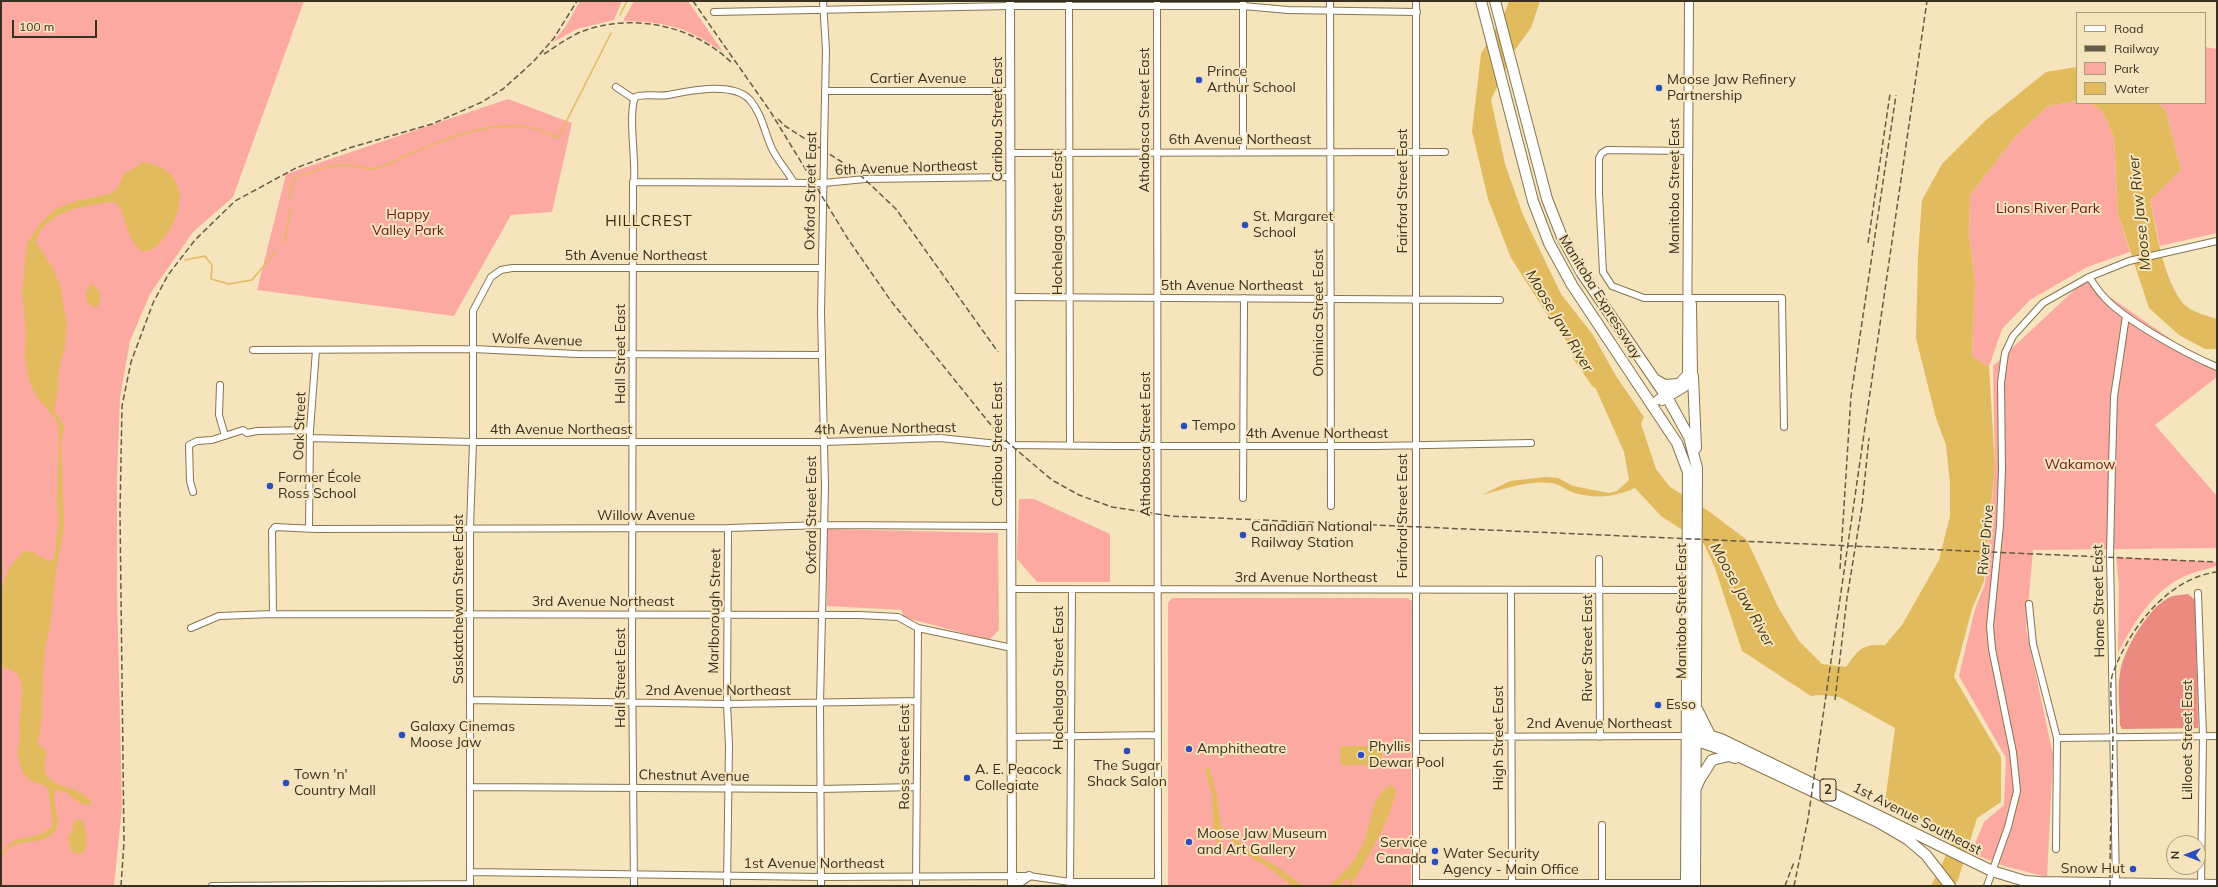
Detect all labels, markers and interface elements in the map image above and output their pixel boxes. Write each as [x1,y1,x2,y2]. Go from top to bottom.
scale bar [14,12,99,38]
legend [2076,12,2206,104]
text: 100 m [19,19,54,34]
text: Road [2114,21,2143,36]
text: Railway [2114,41,2159,56]
street label: Athabasca Street East [1137,48,1153,192]
street label: Caribou Street East [990,57,1006,181]
text: Park [2114,61,2139,76]
place label: Prince Arthur School [1207,64,1296,96]
street label: Cartier Avenue [870,71,966,87]
place label: Moose Jaw Refinery Partnership [1667,72,1796,104]
marker: Prince Arthur School [1194,75,1204,85]
text: Water [2114,81,2149,96]
marker: Moose Jaw Refinery Partnership [1654,83,1664,93]
street label: Manitoba Street East [1667,118,1683,254]
street label: Fairford Street East [1395,128,1411,254]
street label: Oxford Street East [802,132,820,250]
street label: 6th Avenue Northeast [1169,132,1311,148]
street label: Hochelaga Street East [1050,151,1066,295]
water label: Moose Jaw River [2125,155,2155,271]
street label: 6th Avenue Northeast [835,157,977,179]
park label: Lions River Park [1996,201,2100,217]
park label: Happy Valley Park [372,207,444,240]
place label: St. Margaret School [1253,209,1333,242]
district label: HILLCREST [605,212,693,230]
marker: St. Margaret School [1240,220,1250,230]
street label: Manitoba Expressway [1555,232,1645,362]
street label: 5th Avenue Northeast [565,248,707,264]
street label: Ominica Street East [1311,249,1327,377]
water label: Moose Jaw River [1521,267,1597,375]
street label: 5th Avenue Northeast [1161,278,1303,294]
street label: Hall Street East [613,304,629,404]
street label: Wolfe Avenue [491,330,583,350]
street label: Athabasca Street East [1138,372,1154,516]
street label: Caribou Street East [990,382,1006,506]
street label: Oak Street [290,391,310,461]
place label: Tempo [1192,418,1236,434]
street label: 4th Avenue Northeast [814,419,956,439]
marker: Tempo [1179,421,1189,431]
street label: 4th Avenue Northeast [490,422,632,438]
street label: 4th Avenue Northeast [1246,426,1388,442]
street label: Fairford Street East [1395,453,1411,579]
street label: Oxford Street East [804,456,820,574]
park label: Wakamow [2044,457,2116,473]
place label: Former École Ross School [278,470,361,502]
marker: Former École Ross School [265,481,275,491]
street label: River Drive [1975,504,1997,576]
street label: Willow Avenue [597,508,695,524]
street label: Saskatchewan Street East [451,514,467,684]
place label: Canadian National Railway Station [1251,519,1372,552]
marker: Canadian National Railway Station [1238,530,1248,540]
water label: Moose Jaw River [1706,540,1778,650]
street label: Manitoba Street East [1674,543,1690,679]
street label: Home Street East [2090,544,2108,658]
street label: Marlborough Street [706,548,724,674]
street label: 3rd Avenue Northeast [1235,570,1377,586]
street label: 3rd Avenue Northeast [532,594,674,610]
street label: River Street East [1580,594,1596,702]
street label: Hochelaga Street East [1051,606,1067,750]
street label: Hall Street East [613,628,629,728]
street label: Lillooet Street East [2180,680,2196,800]
street label: 2nd Avenue Northeast [645,683,791,699]
street label: High Street East [1491,685,1507,791]
place label: Esso [1666,697,1696,713]
marker: Esso [1653,700,1663,710]
street label: Ross Street East [897,704,913,810]
street label: 2nd Avenue Northeast [1526,716,1672,732]
place label: Galaxy Cinemas Moose Jaw [410,719,515,752]
marker: Galaxy Cinemas Moose Jaw [397,730,407,740]
place label: Phyllis Dewar Pool [1369,739,1444,772]
place label: Amphitheatre [1197,741,1286,757]
marker: Amphitheatre [1184,744,1194,754]
marker: The Sugar Shack Salon [1122,746,1132,756]
marker: Phyllis Dewar Pool [1356,750,1366,760]
place label: The Sugar Shack Salon [1087,758,1167,790]
place label: A. E. Peacock Collegiate [975,762,1061,794]
place label: Town 'n' Country Mall [294,767,376,800]
street label: Chestnut Avenue [638,767,750,785]
marker: A. E. Peacock Collegiate [962,773,972,783]
marker: Town 'n' Country Mall [281,778,291,788]
road number: 2 [1820,779,1836,801]
street label: 1st Avenue Southeast [1850,779,1984,859]
place label: Moose Jaw Museum and Art Gallery [1197,826,1327,858]
place label: Service Canada [1376,835,1427,868]
north arrow [2166,835,2206,875]
marker: Moose Jaw Museum and Art Gallery [1184,837,1194,847]
marker: Service Canada [1430,846,1440,856]
place label: Water Security Agency - Main Office [1443,846,1579,878]
text: N [2168,851,2182,859]
street label: 1st Avenue Northeast [743,856,885,872]
marker: Water Security Agency - Main Office [1430,857,1440,867]
place label: Snow Hut [2061,861,2125,877]
marker: Snow Hut [2128,864,2138,874]

